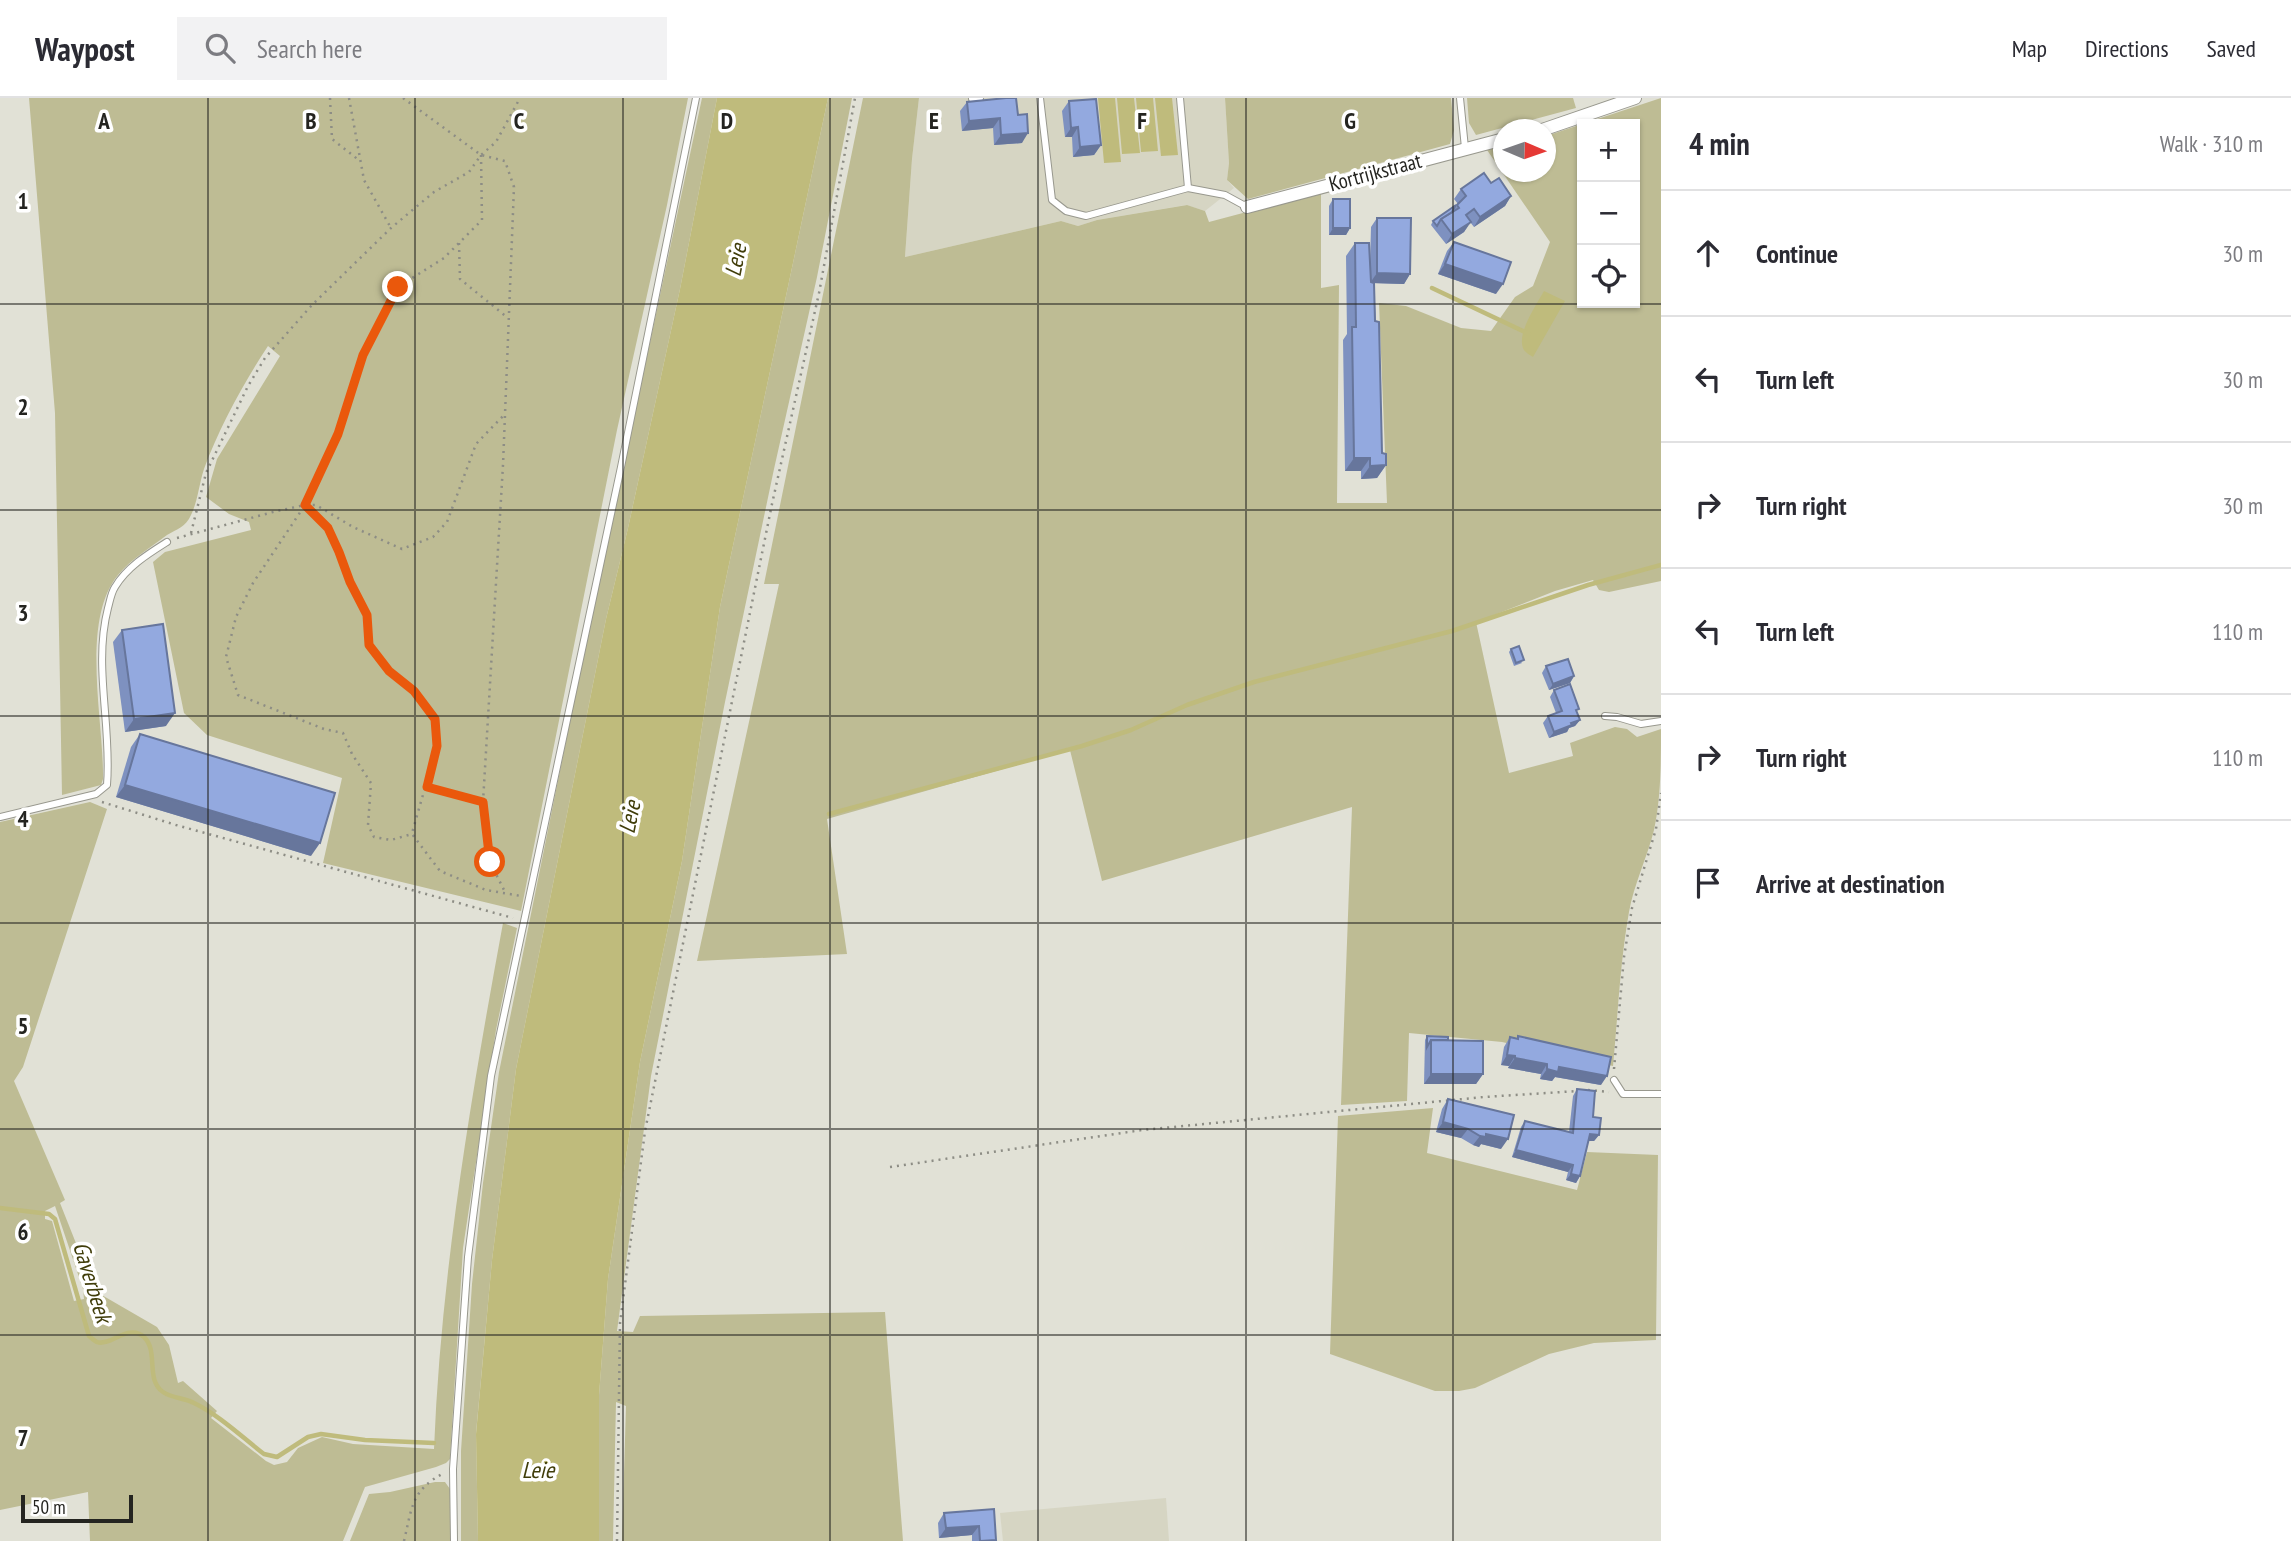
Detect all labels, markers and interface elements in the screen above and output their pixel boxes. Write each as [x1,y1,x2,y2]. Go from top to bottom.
search box [177,17,667,80]
text: Waypost [35,27,135,70]
icon: search [201,29,239,67]
text: Search here [257,32,362,65]
text: Map [2012,33,2047,64]
text: Directions [2085,33,2169,64]
text: Saved [2207,33,2256,64]
text: A [97,106,110,135]
text: B [305,106,317,135]
text: C [514,106,525,135]
text: D [721,106,733,135]
text: E [929,106,939,135]
text: F [1137,106,1147,135]
text: G [1344,106,1356,135]
north arrow [1493,119,1556,182]
map controls [1577,119,1640,308]
button: + [1577,119,1640,182]
text: 4 min [1689,124,1750,163]
text: Walk · 310 m [2160,129,2263,158]
street label: Kortrijkstraat [1326,147,1424,197]
button: − [1577,182,1640,245]
text: 1 [18,186,29,215]
icon: ahead [1689,234,1727,272]
text: Continue [1756,237,1838,270]
text: 30 m [2222,239,2263,268]
water label: Leie [718,240,753,279]
button: locate [1577,245,1640,308]
route end [382,271,413,302]
icon: left [1689,360,1727,398]
text: Turn left [1756,363,1834,396]
text: 30 m [2222,365,2263,394]
text: 2 [18,392,29,421]
icon: right [1689,486,1727,524]
text: Turn right [1756,489,1847,522]
text: 30 m [2222,491,2263,520]
text: 3 [18,598,29,627]
icon: left [1689,612,1727,650]
text: Turn left [1756,615,1834,648]
text: 110 m [2212,617,2263,646]
icon: right [1689,738,1727,776]
text: Turn right [1756,741,1847,774]
text: 110 m [2212,743,2263,772]
water label: Leie [612,797,647,836]
text: 4 [18,804,29,833]
route start [474,846,505,877]
icon: arrive [1689,864,1727,902]
text: Arrive at destination [1756,867,1945,900]
text: 5 [18,1011,29,1040]
text: 6 [18,1217,29,1246]
water label: Gaverbeek [67,1238,120,1329]
text: 7 [18,1423,29,1452]
water label: Leie [522,1455,556,1484]
scale bar [21,1492,133,1524]
text: 50 m [32,1495,66,1519]

